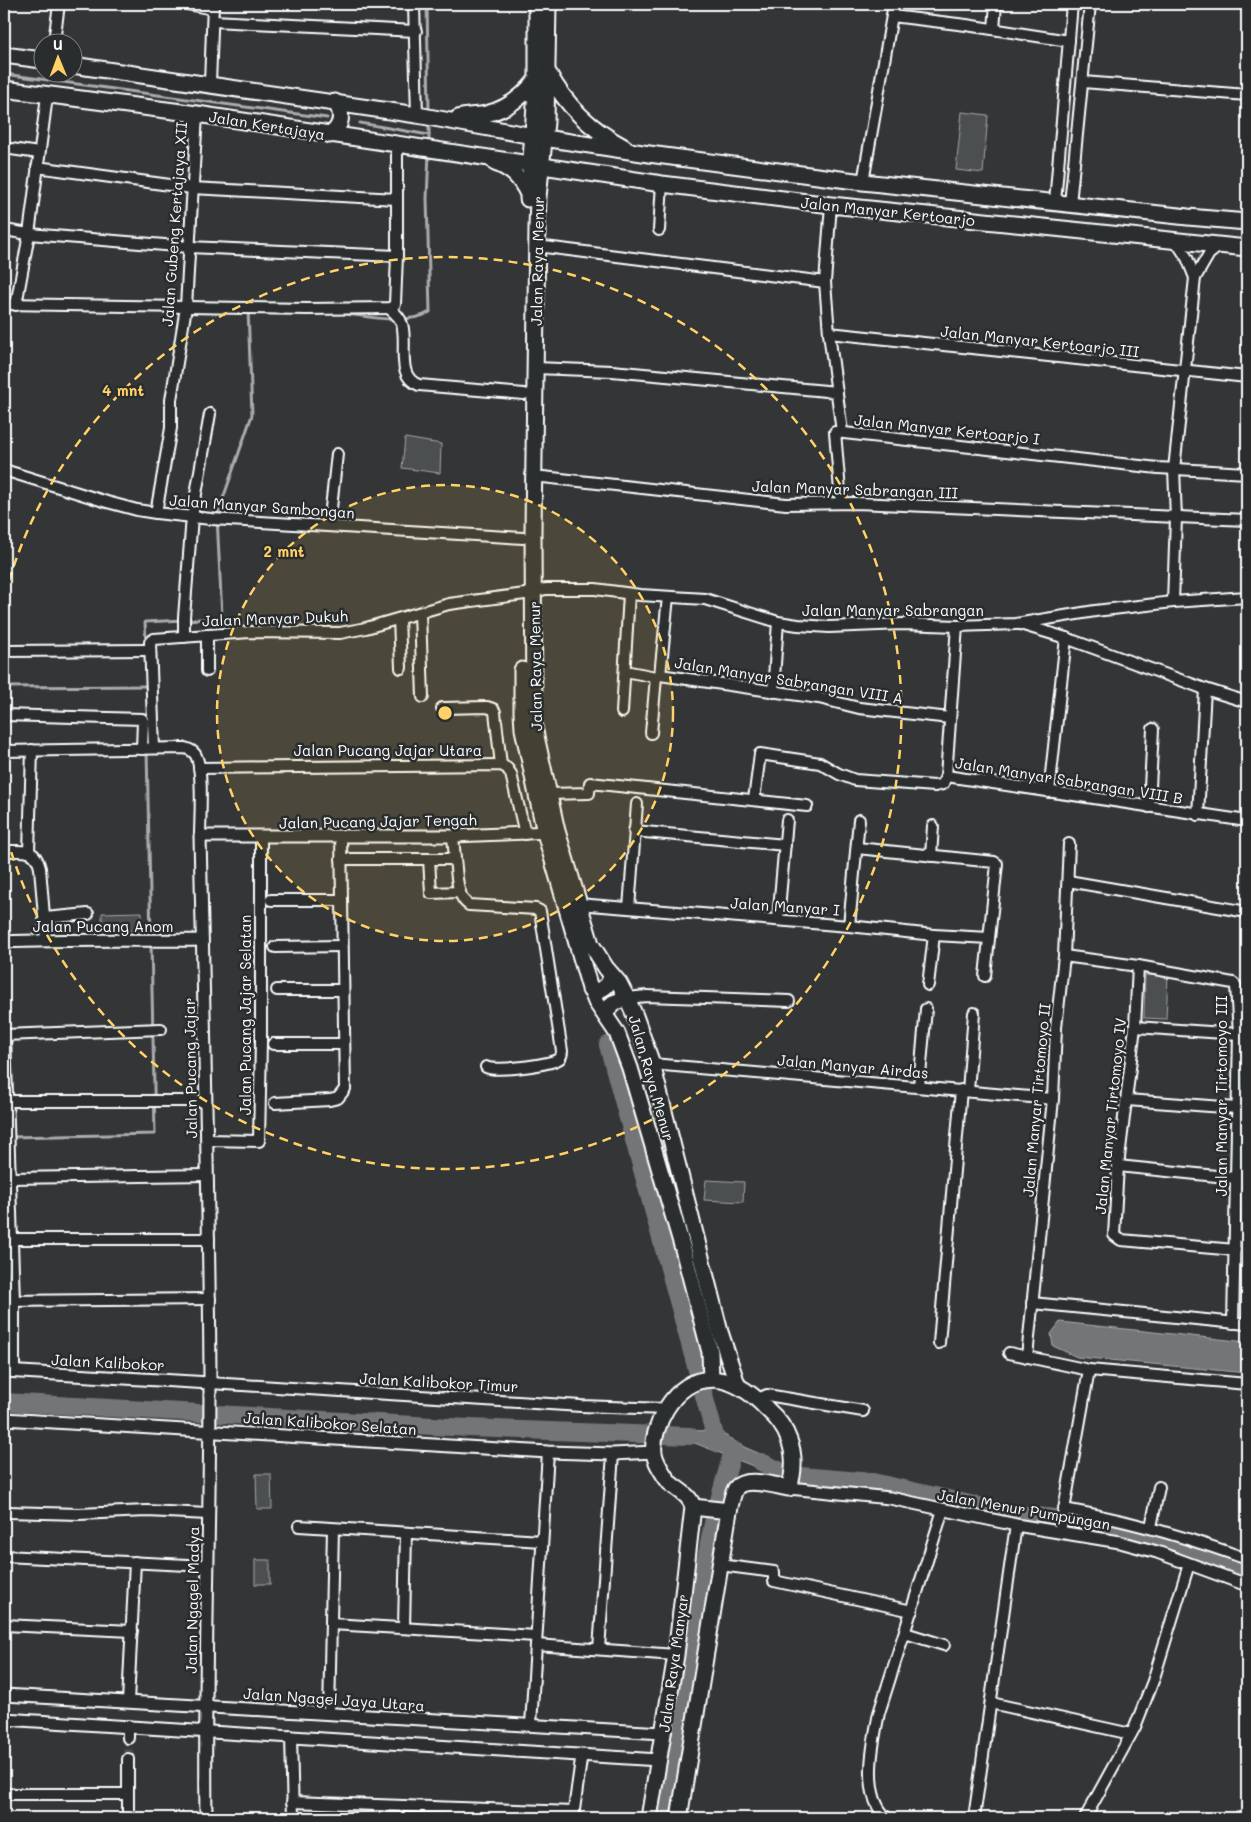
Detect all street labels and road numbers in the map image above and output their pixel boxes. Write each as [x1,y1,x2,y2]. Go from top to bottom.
street label: Jalan Kertajaya [208,106,326,144]
street label: Jalan Gubeng Kertajaya XII [157,121,191,327]
street label: Jalan Manyar Kertoarjo [800,192,976,230]
street label: Jalan Raya Menur [526,196,548,326]
street label: Jalan Manyar Kertoarjo III [940,321,1141,361]
street label: Jalan Manyar Kertoarjo I [853,409,1041,449]
street label: Jalan Manyar Sabrangan III [752,475,959,503]
street label: Jalan Manyar Sambongan [169,490,355,522]
street label: Jalan Manyar Sabrangan [802,600,984,620]
street label: Jalan Raya Menur [524,601,546,731]
street label: Jalan Manyar Dukuh [202,605,348,631]
street label: Jalan Manyar Sabrangan VIII A [673,652,905,708]
street label: Jalan Pucang Jajar Utara [294,740,482,760]
street label: Jalan Manyar Sabrangan VIII B [954,752,1184,808]
street label: Jalan Pucang Jajar Tengah [279,809,477,833]
street label: Jalan Manyar I [730,892,841,920]
street label: Jalan Pucang Jajar Selatan [235,915,255,1115]
street label: Jalan Pucang Anom [33,916,173,936]
street label: Jalan Manyar Tirtomoyo III [1211,995,1231,1196]
street label: Jalan Pucang Jajar [179,998,201,1138]
street label: Jalan Manyar Tirtomoyo II [1018,1002,1054,1198]
street label: Jalan Raya Menur [624,1013,680,1143]
street label: Jalan Manyar Tirtomoyo IV [1090,1017,1130,1215]
street label: Jalan Manyar Airdas [777,1049,929,1083]
street label: Jalan Kalibokor [51,1349,165,1375]
street label: Jalan Kalibokor Timur [359,1368,519,1396]
street label: Jalan Kalibokor Selatan [243,1407,417,1439]
street label: Jalan Menur Pumpungan [936,1484,1112,1534]
street label: Jalan Ngagel Madya [181,1526,203,1674]
street label: Jalan Raya Manyar [653,1593,693,1733]
street label: Jalan Ngagel Jaya Utara [243,1683,425,1715]

